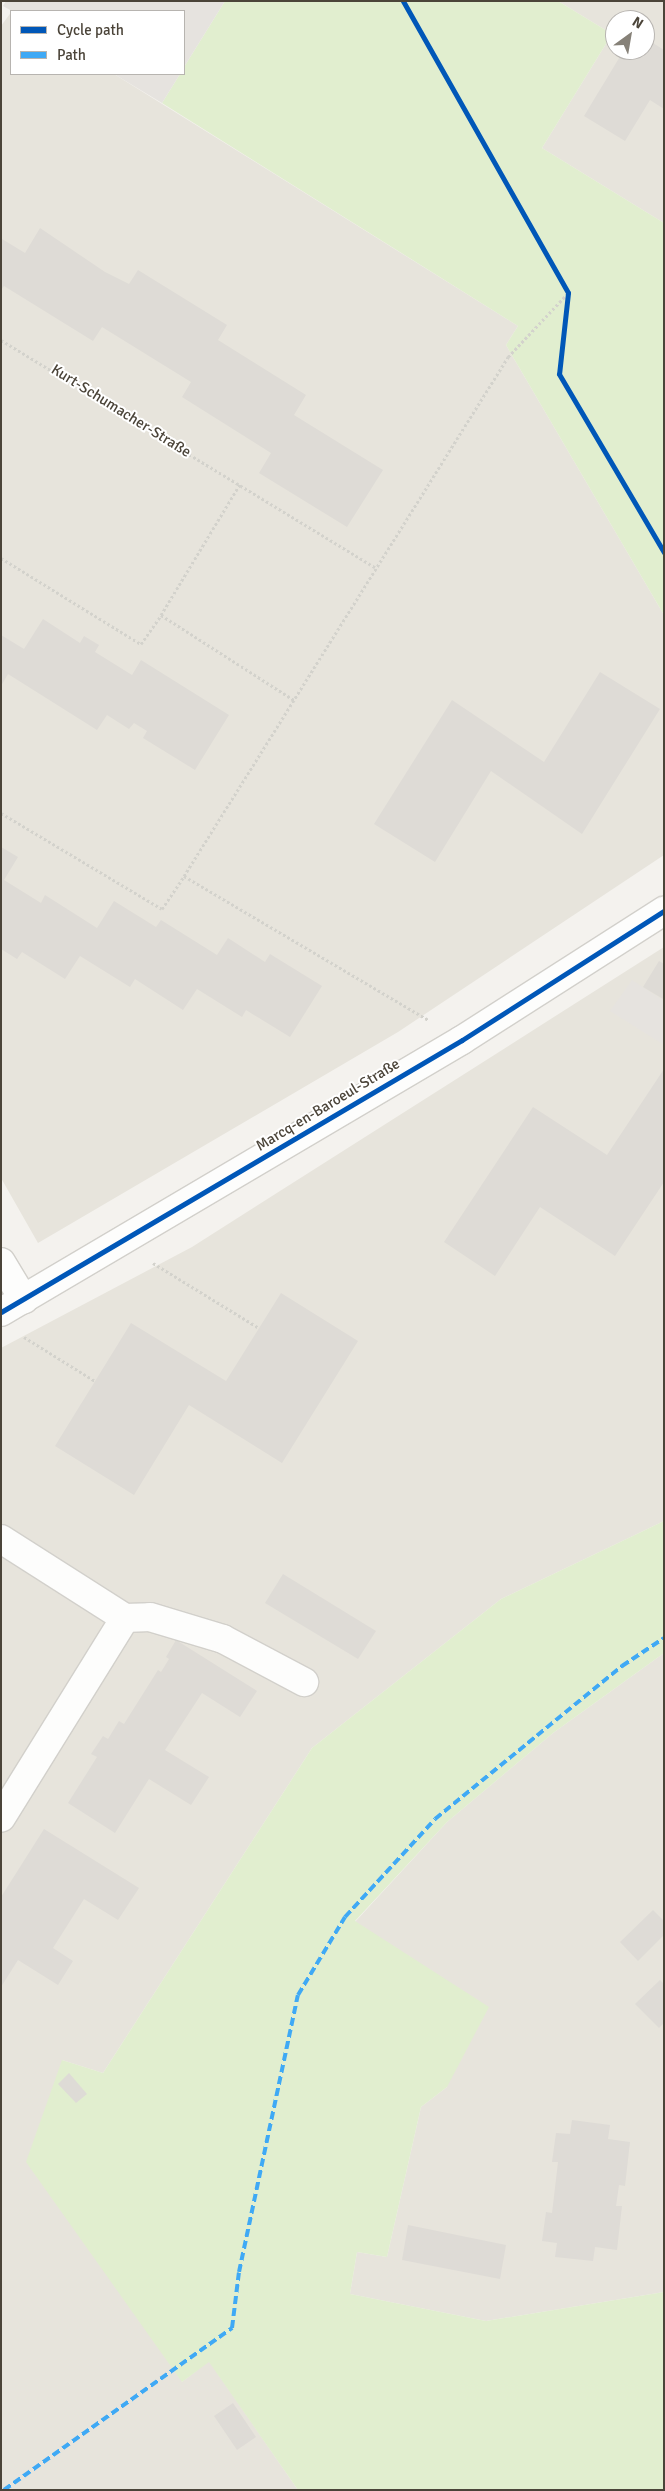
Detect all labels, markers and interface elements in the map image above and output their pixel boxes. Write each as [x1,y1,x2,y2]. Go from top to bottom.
legend [10,10,185,75]
north arrow [605,10,655,60]
text: N [629,13,646,32]
text: Cycle path [57,21,124,39]
text: Path [57,46,86,64]
street label: Kurt-Schumacher-Straße [48,361,194,461]
street label: Marcq-en-Baroeul-Straße [253,1055,403,1155]

